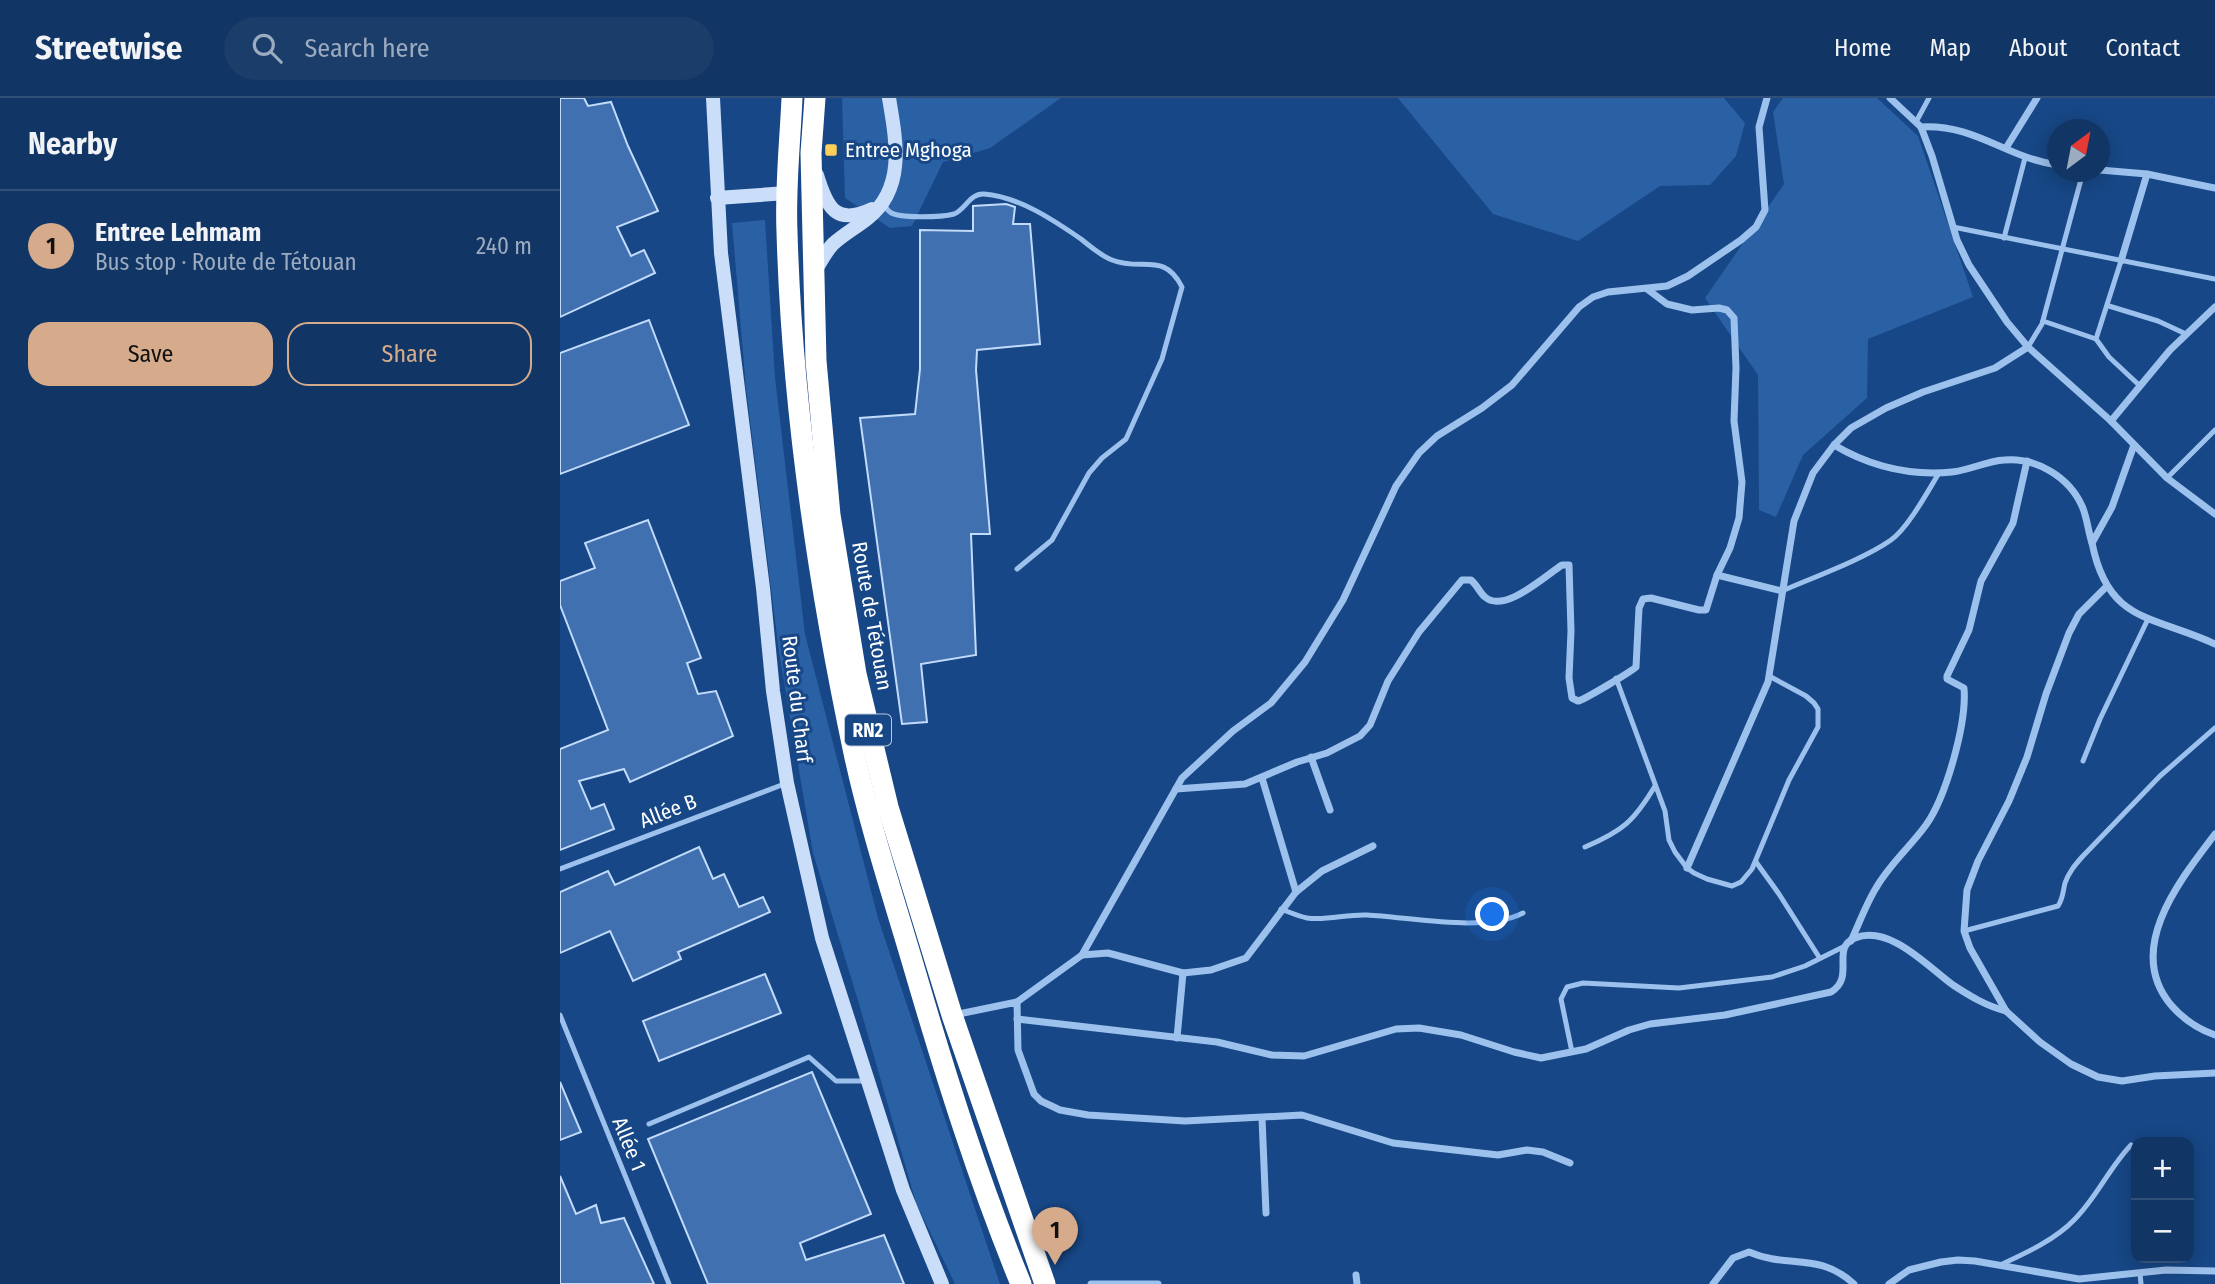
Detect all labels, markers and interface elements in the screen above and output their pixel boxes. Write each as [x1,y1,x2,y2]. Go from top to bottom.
search box [224,17,714,80]
text: Streetwise [35,28,182,68]
icon: search [248,29,286,67]
text: Search here [304,33,430,64]
text: Home [1834,34,1891,62]
text: Map [1929,34,1971,62]
text: About [2009,34,2067,62]
text: Contact [2105,34,2180,62]
north arrow [2047,119,2110,182]
text: Nearby [28,126,117,162]
place label: Entree Mghoga [845,137,972,163]
marker: Entree Mghoga [823,142,839,158]
text: Entree Lehmam [95,217,261,248]
text: 1 [46,232,56,260]
text: 240 m [476,232,532,260]
text: Bus stop · Route de Tétouan [95,248,357,276]
button: Save [28,322,273,386]
button: Share [287,322,532,386]
street label: Route de Tétouan [846,540,898,692]
street label: Route du Charf [776,634,818,766]
road number: RN2 [845,715,891,746]
street label: Allée B [636,788,700,834]
your location [1475,897,1509,931]
street label: Allée 1 [606,1113,652,1175]
map controls [2131,1137,2194,1263]
button: + [2131,1137,2194,1200]
button: − [2131,1200,2194,1263]
pin: 1 [1032,1207,1078,1265]

